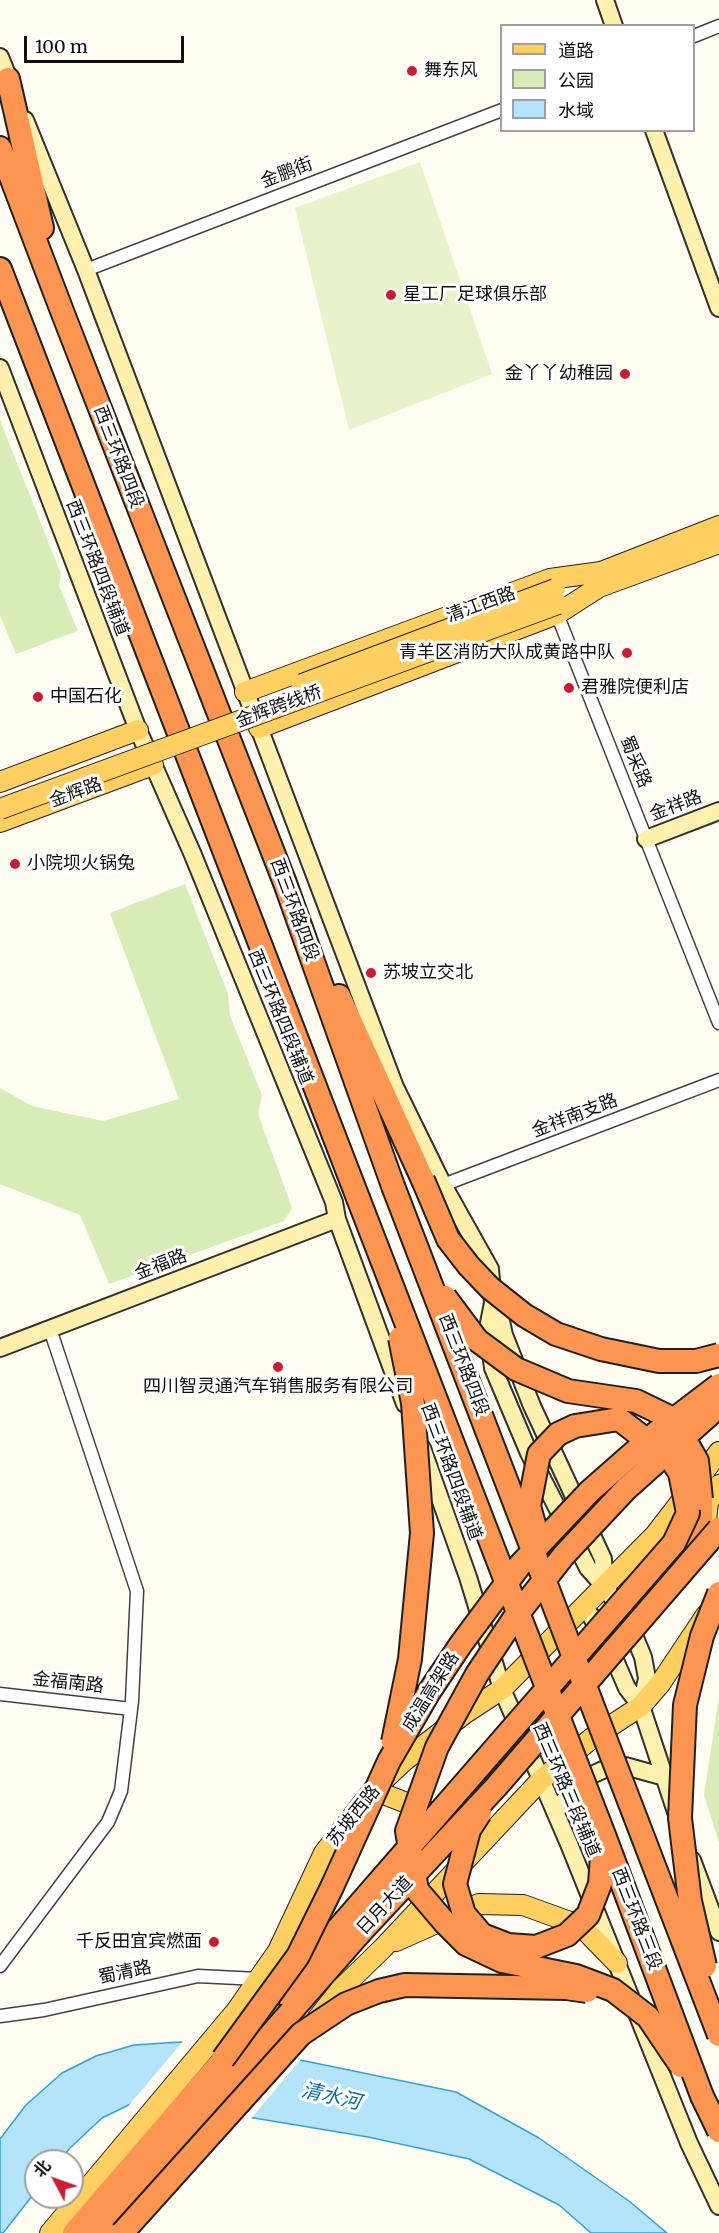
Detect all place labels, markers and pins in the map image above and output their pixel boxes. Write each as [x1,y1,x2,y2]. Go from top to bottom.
place label: 舞东风 [424,60,478,82]
marker: 舞东风 [405,64,419,78]
place label: 星工厂足球俱乐部 [403,284,547,306]
marker: 星工厂足球俱乐部 [384,288,398,302]
place label: 金丫丫幼稚园 [505,363,613,385]
marker: 金丫丫幼稚园 [618,367,632,381]
place label: 青羊区消防大队成黄路中队 [399,642,615,664]
marker: 青羊区消防大队成黄路中队 [620,646,634,660]
place label: 君雅院便利店 [581,677,689,699]
marker: 君雅院便利店 [562,681,576,695]
place label: 中国石化 [50,686,122,708]
marker: 中国石化 [31,690,45,704]
place label: 小院坝火锅兔 [27,853,135,875]
marker: 小院坝火锅兔 [8,857,22,871]
place label: 苏坡立交北 [383,962,473,984]
marker: 苏坡立交北 [364,966,378,980]
marker: 四川智灵通汽车销售服务有限公司 [271,1360,285,1374]
place label: 四川智灵通汽车销售服务有限公司 [143,1376,413,1398]
place label: 千反田宜宾燃面 [76,1931,202,1953]
marker: 千反田宜宾燃面 [207,1935,221,1949]

